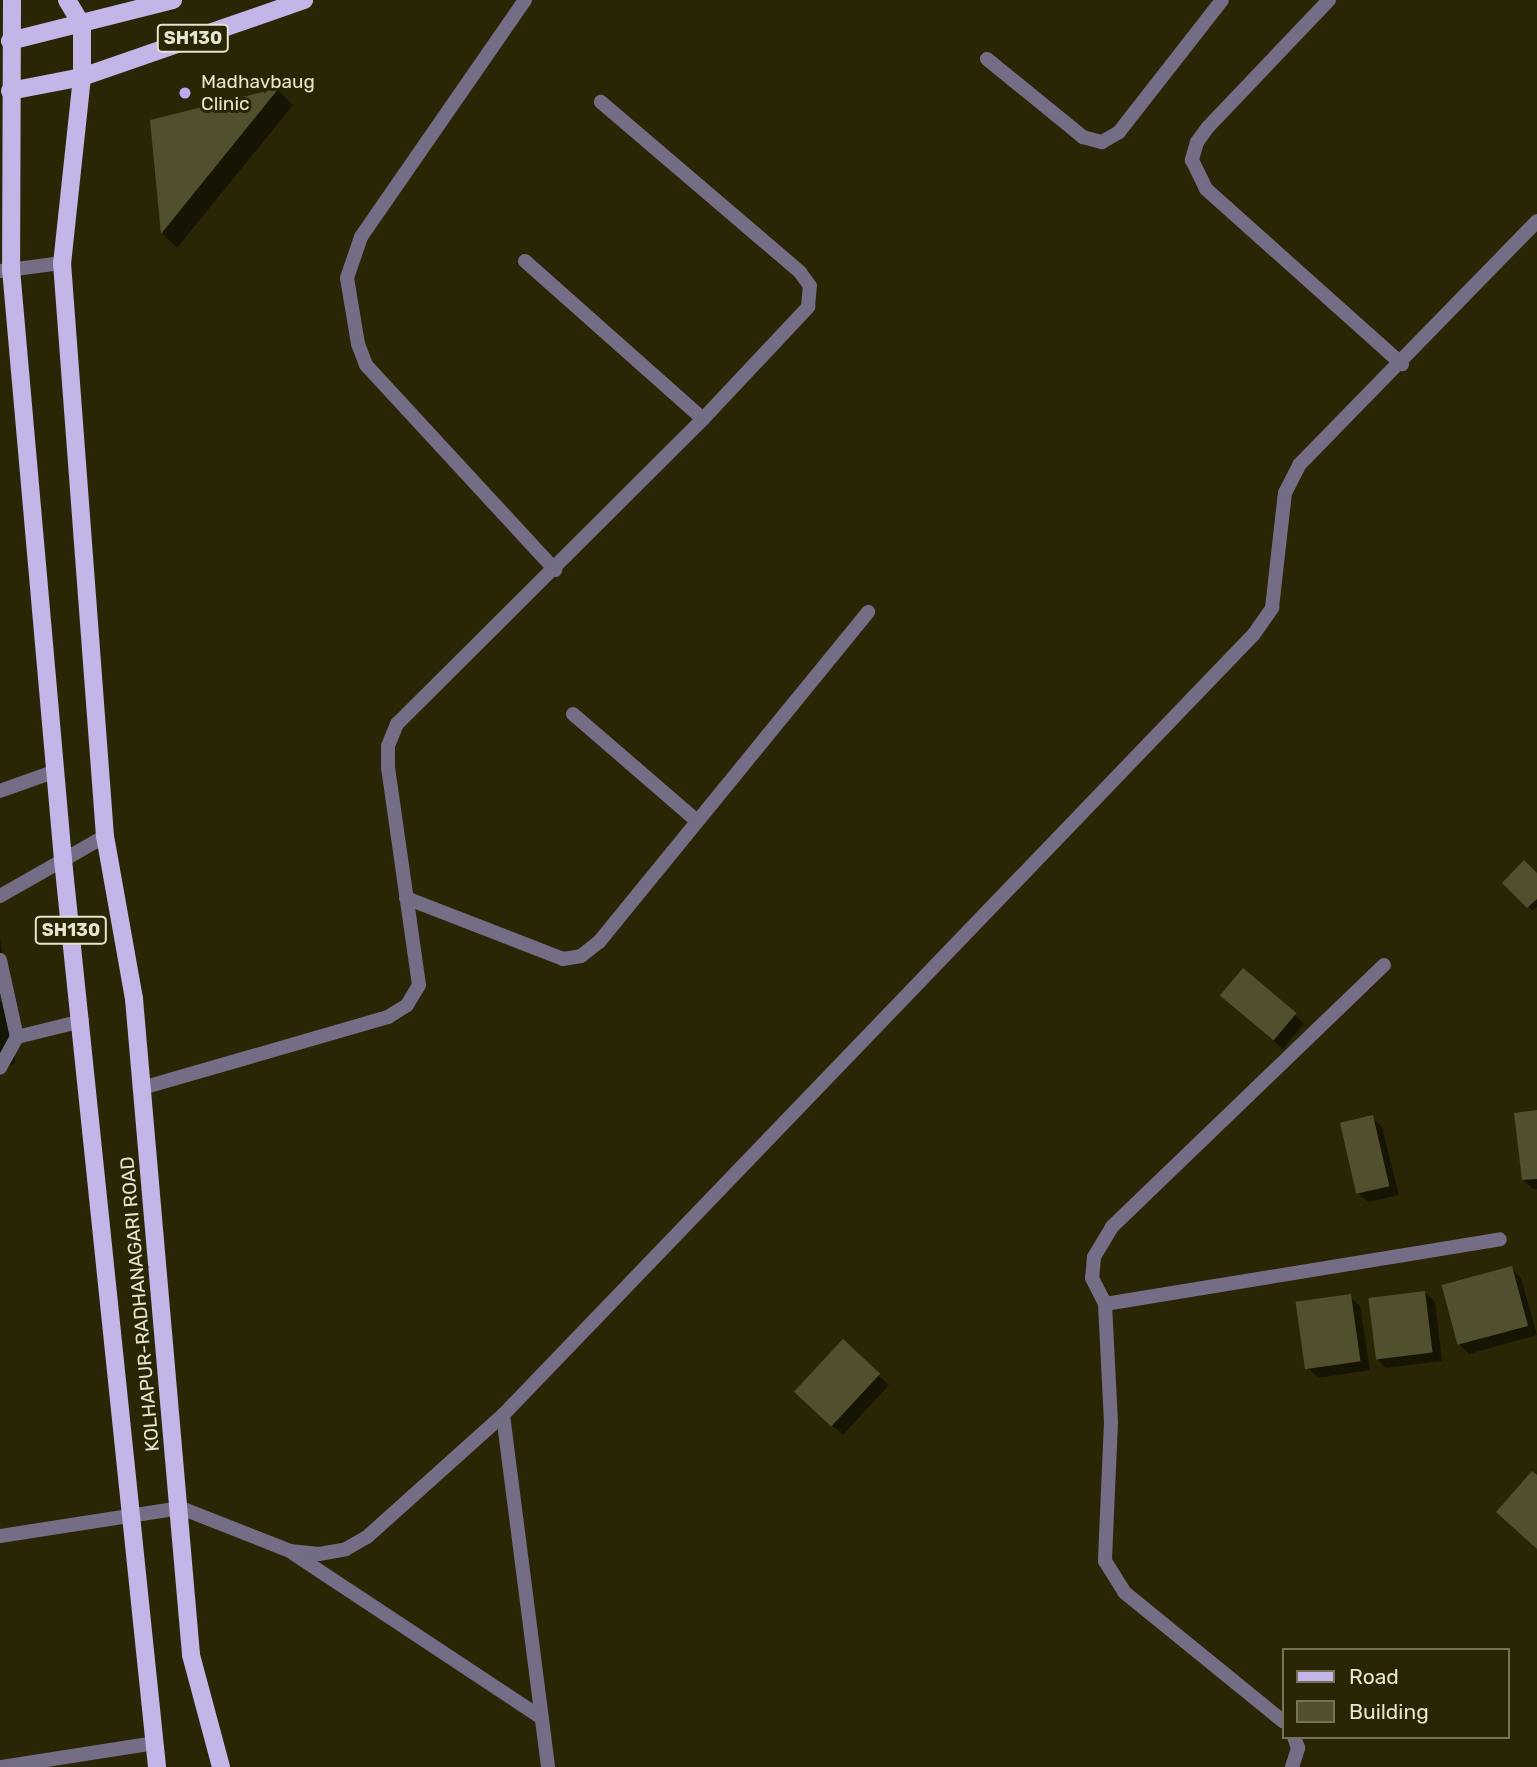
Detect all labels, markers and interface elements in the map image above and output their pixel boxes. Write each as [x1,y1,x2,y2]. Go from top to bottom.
road number: SH130 [156,24,230,52]
place label: Madhavbaug Clinic [201,71,315,115]
marker: Madhavbaug Clinic [175,83,195,103]
road number: SH130 [34,916,108,945]
street label: KOLHAPUR-RADHANAGARI ROAD [116,1156,164,1452]
legend [1282,1648,1509,1739]
text: Road [1349,1664,1399,1689]
text: Building [1349,1699,1429,1724]

